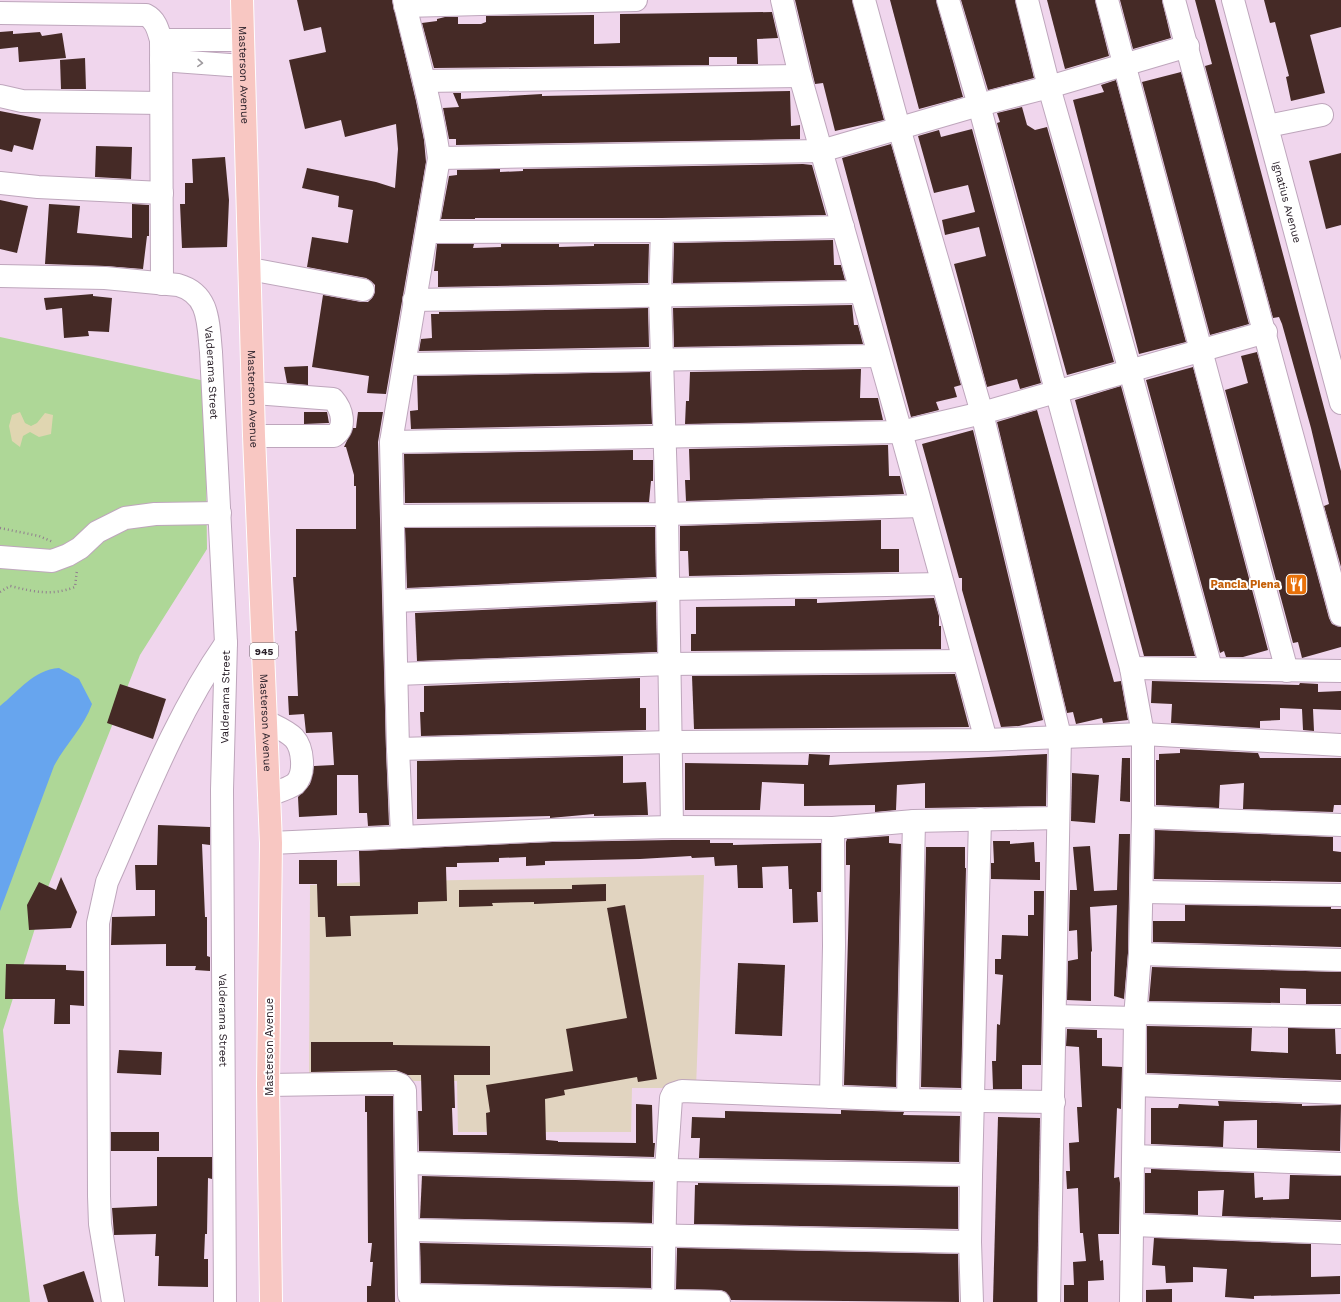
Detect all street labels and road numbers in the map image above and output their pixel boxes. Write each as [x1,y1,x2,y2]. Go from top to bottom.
street label: Masterson Avenue [236,26,251,124]
street label: Ignatius Avenue [1269,160,1304,244]
street label: Valderama Street [202,325,220,420]
street label: Masterson Avenue [245,350,260,448]
road number: 945 [250,643,278,659]
street label: Valderama Street [218,650,233,744]
street label: Masterson Avenue [257,673,274,772]
street label: Valderama Street [216,974,230,1067]
street label: Masterson Avenue [263,998,276,1096]

